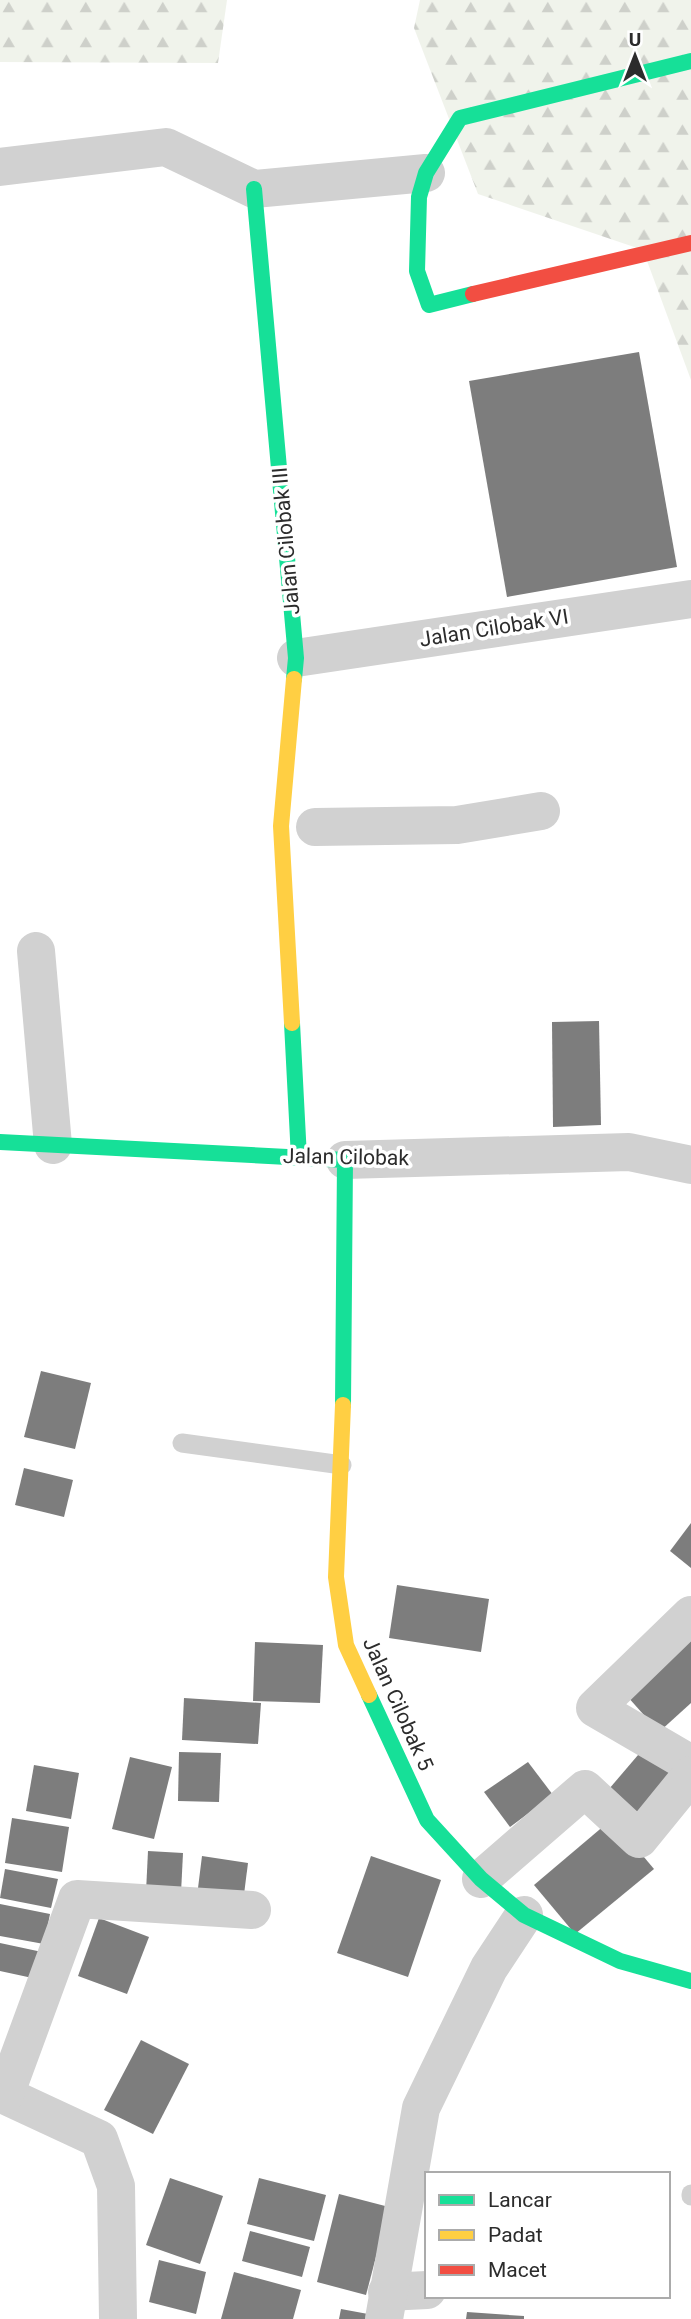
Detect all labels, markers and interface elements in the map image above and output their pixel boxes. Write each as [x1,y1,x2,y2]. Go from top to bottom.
north arrow [600,21,670,91]
text: U [629,28,641,51]
street label: Jalan Cilobak III [268,466,304,616]
street label: Jalan Cilobak VI [418,604,570,652]
street label: Jalan Cilobak [283,1144,410,1170]
street label: Jalan Cilobak 5 [358,1634,438,1774]
legend [425,2172,670,2298]
text: Lancar [488,2188,552,2212]
text: Padat [488,2223,543,2247]
text: Macet [488,2258,547,2282]

